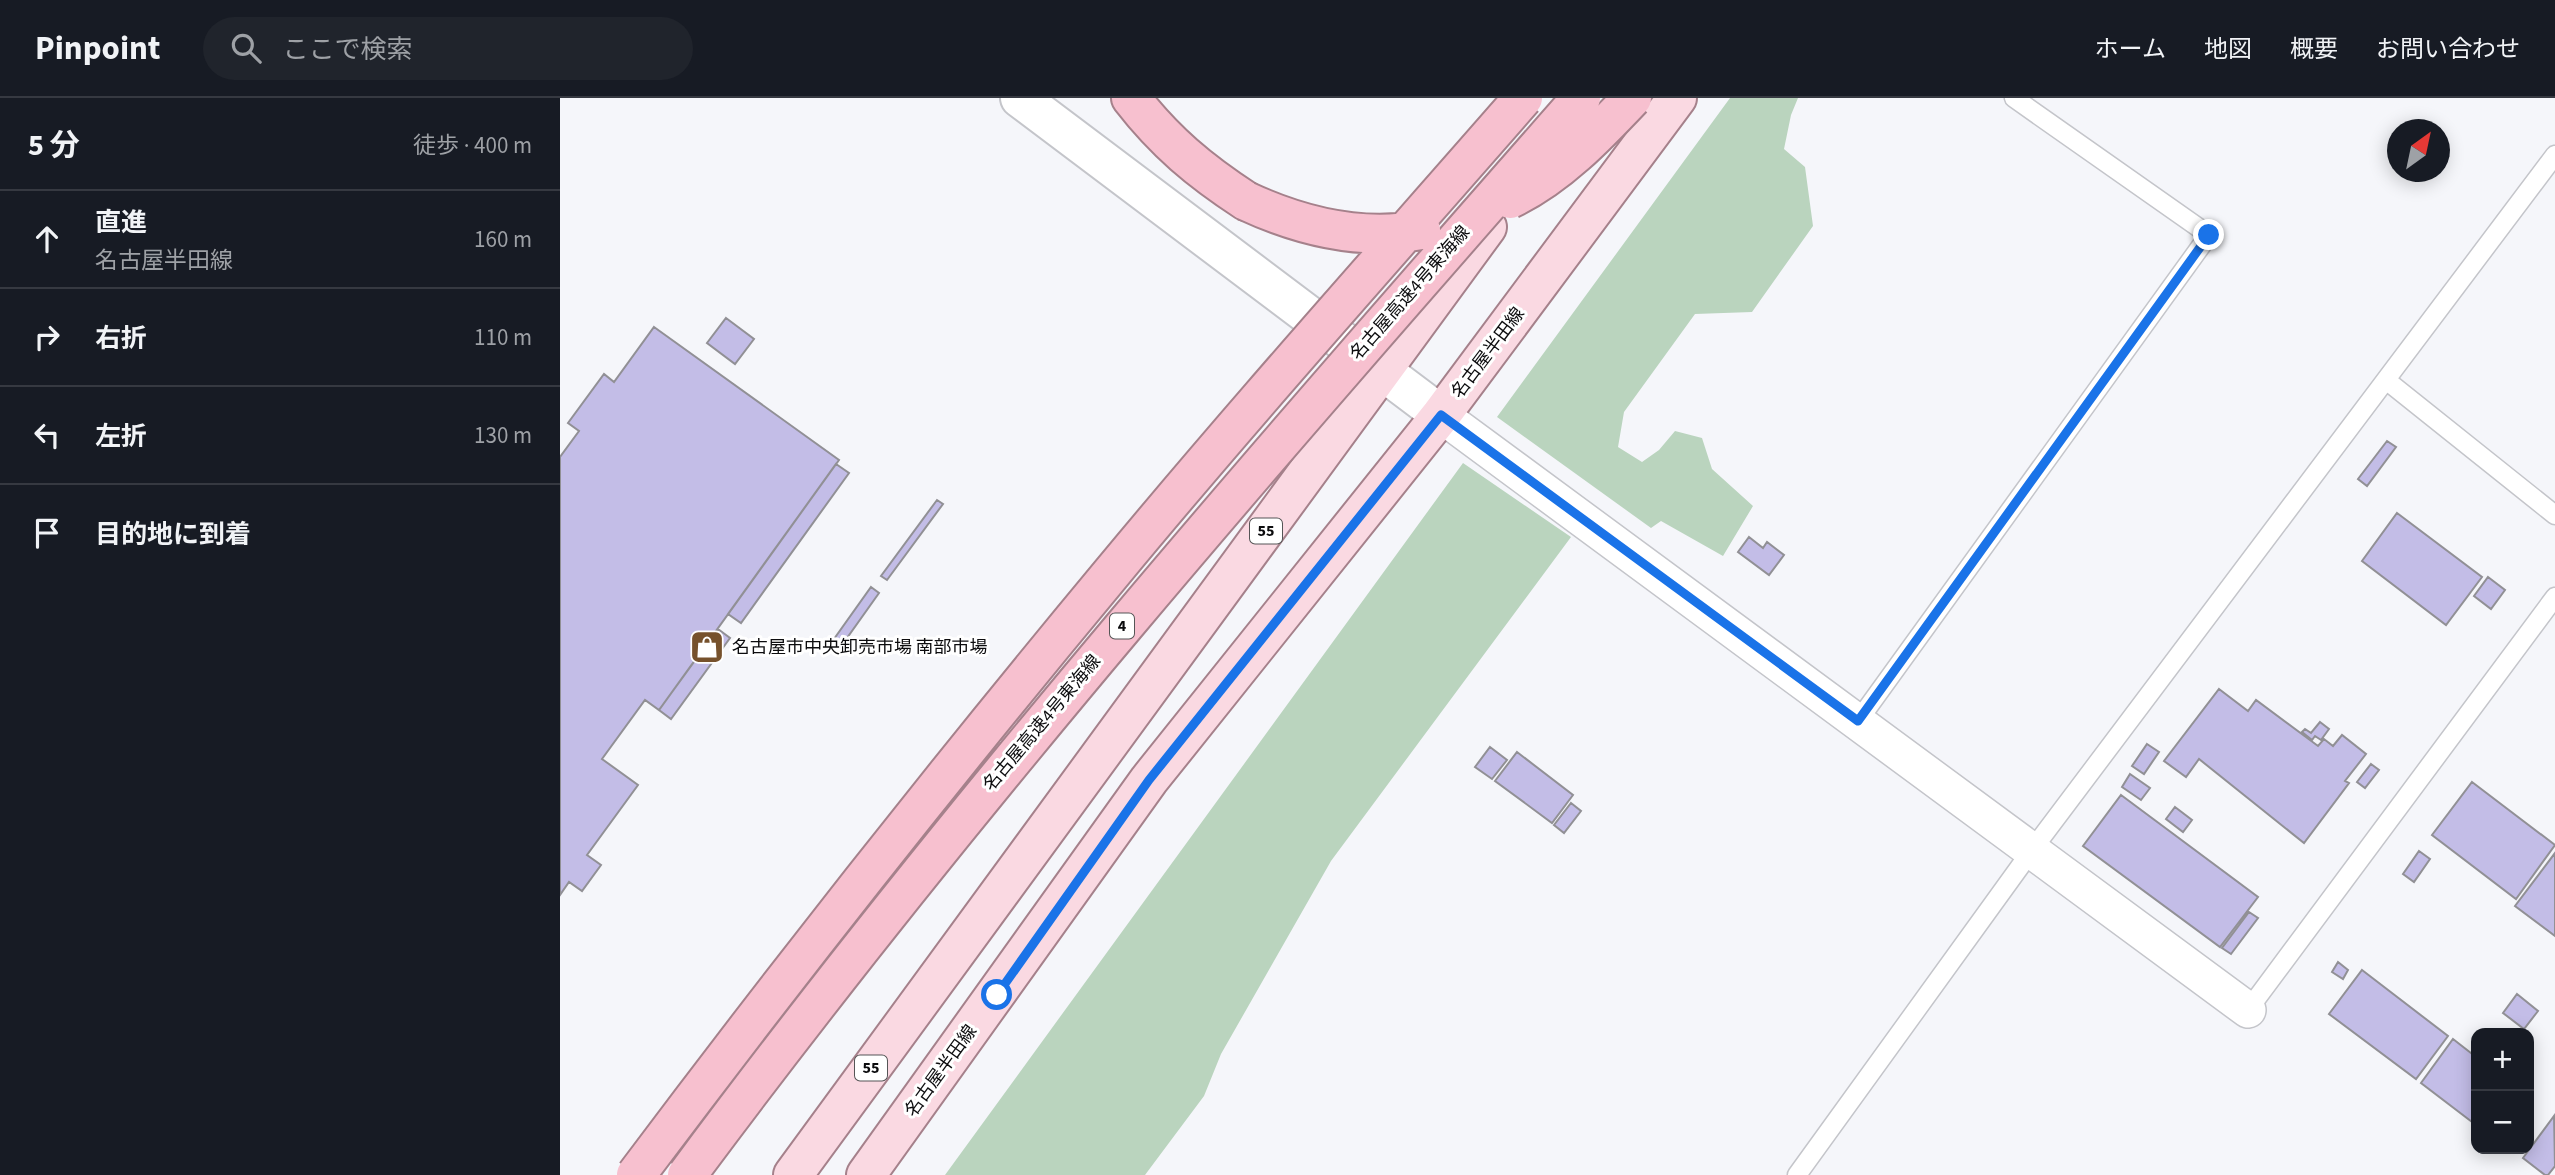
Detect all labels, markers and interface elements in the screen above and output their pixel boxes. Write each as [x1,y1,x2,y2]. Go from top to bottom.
search box [203,17,693,80]
text: Pinpoint [35,25,161,72]
icon: search [227,29,265,67]
text: ここで検索 [283,31,413,68]
text: ホーム [2095,32,2166,67]
text: 地図 [2204,32,2252,67]
text: 概要 [2290,32,2338,67]
text: お問い合わせ [2376,32,2520,67]
north arrow [2387,119,2450,182]
text: 5 分 [28,124,80,167]
text: 徒歩 · 400 m [413,129,532,162]
text: 直進 [95,204,147,241]
route end [2193,219,2224,250]
icon: ahead [28,220,66,258]
street label: 名古屋高速4号東海線 [1344,220,1476,366]
text: 160 m [474,223,532,256]
text: 名古屋半田線 [95,244,233,277]
street label: 名古屋半田線 [1446,302,1530,404]
icon: right [28,318,66,356]
text: 右折 [95,320,147,357]
text: 110 m [474,321,532,354]
icon: left [28,416,66,454]
text: 左折 [95,418,147,455]
text: 130 m [474,419,532,452]
icon: arrive [28,514,66,552]
text: 目的地に到着 [95,516,251,553]
road number: 55 [1250,518,1282,544]
road number: 4 [1110,614,1134,638]
shop icon: 名古屋市中央卸売市場 南部市場 [688,628,726,666]
place label: 名古屋市中央卸売市場 南部市場 [732,635,988,660]
street label: 名古屋高速4号東海線 [977,649,1107,797]
route start [981,979,1012,1010]
street label: 名古屋半田線 [899,1020,983,1122]
map controls [2471,1028,2534,1154]
button: + [2471,1028,2534,1091]
road number: 55 [855,1056,887,1080]
button: − [2471,1091,2534,1154]

